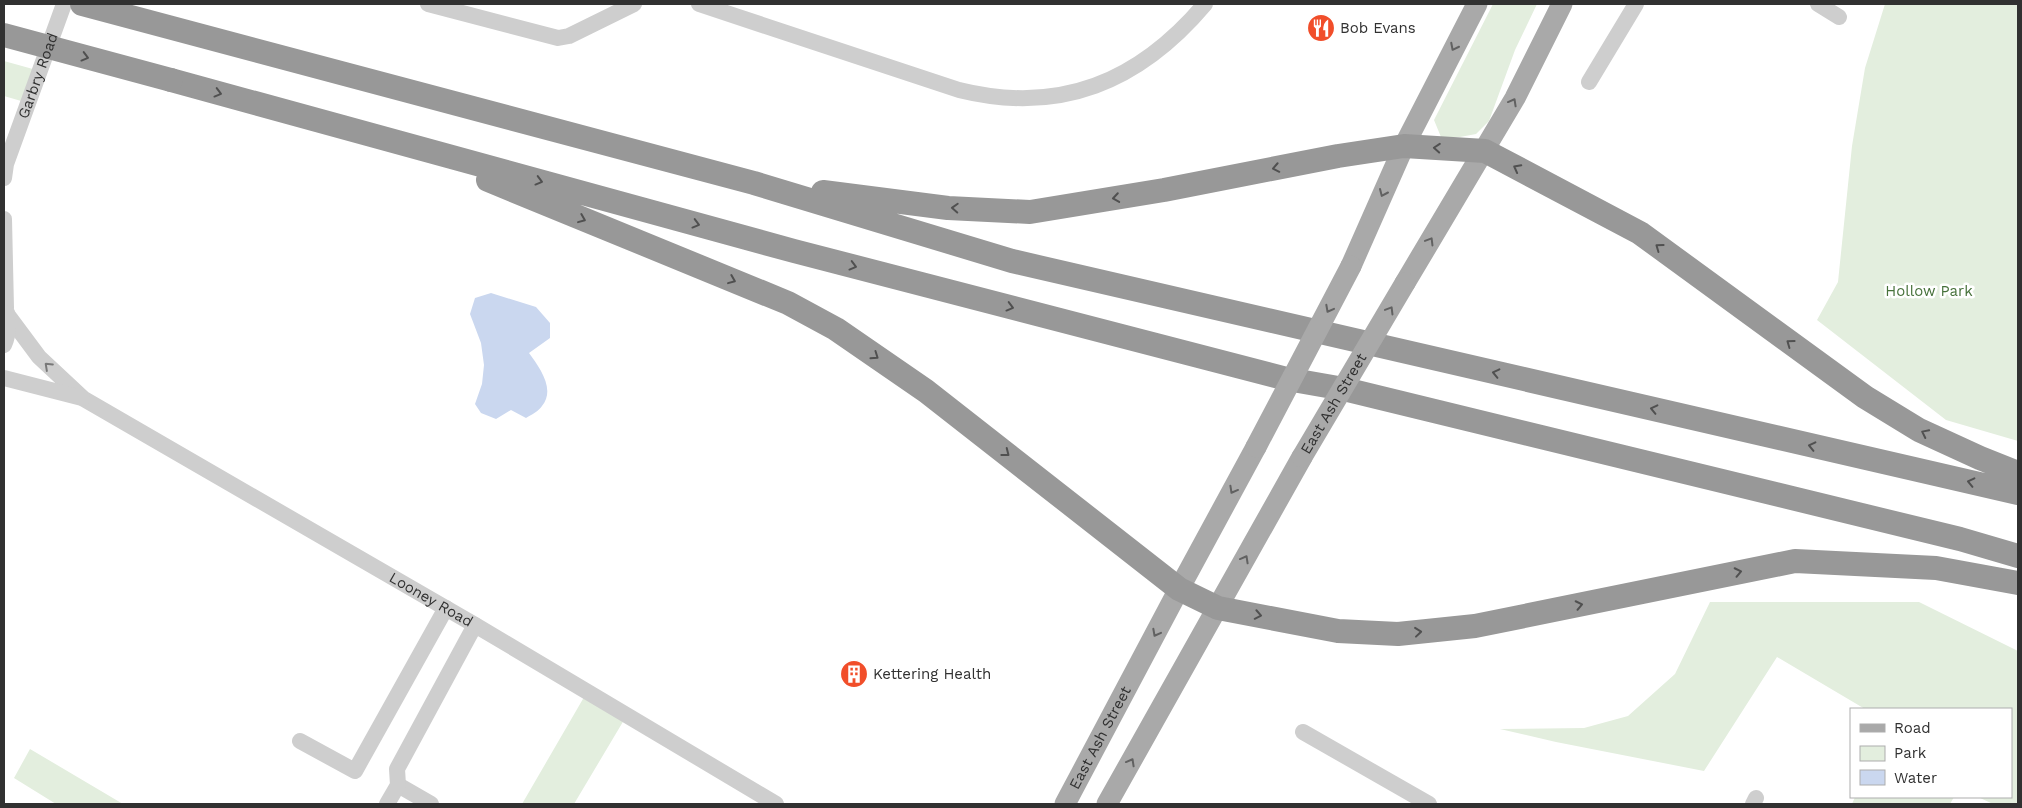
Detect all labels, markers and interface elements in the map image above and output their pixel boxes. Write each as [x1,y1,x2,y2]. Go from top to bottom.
restaurant icon: Bob Evans [1306,13,1336,43]
place label: Bob Evans [1340,19,1416,37]
street label: Garbry Road [14,30,62,121]
one-way arrow [1450,42,1460,51]
one-way arrow [80,51,88,61]
one-way arrow [213,87,222,98]
one-way arrow [1507,98,1517,107]
one-way arrow [1432,143,1440,154]
one-way arrow [1272,162,1281,173]
one-way arrow [1513,164,1522,174]
one-way arrow [535,175,544,186]
one-way arrow [1378,188,1389,197]
one-way arrow [1112,192,1121,202]
one-way arrow [951,203,959,214]
one-way arrow [577,212,586,223]
one-way arrow [691,218,700,229]
one-way arrow [1424,238,1434,247]
one-way arrow [1655,244,1665,253]
one-way arrow [848,260,857,271]
one-way arrow [727,274,736,285]
park label: Hollow Park [1885,282,1973,300]
one-way arrow [1006,301,1015,312]
one-way arrow [1325,304,1335,313]
one-way arrow [1383,306,1393,315]
one-way arrow [1786,340,1796,349]
street label: East Ash Street [1297,349,1371,457]
one-way arrow [869,350,879,359]
one-way arrow [45,363,54,372]
one-way arrow [1491,368,1500,379]
one-way arrow [1650,404,1659,415]
one-way arrow [1921,429,1930,439]
one-way arrow [1808,441,1817,452]
one-way arrow [1000,447,1009,455]
one-way arrow [1966,477,1975,488]
one-way arrow [1229,485,1239,494]
one-way arrow [1239,555,1249,564]
street label: Looney Road [386,568,476,631]
one-way arrow [1733,568,1742,578]
one-way arrow [1574,600,1583,610]
one-way arrow [1253,610,1262,620]
one-way arrow [1415,627,1423,638]
one-way arrow [1152,628,1162,637]
building icon: Kettering Health [839,659,869,689]
place label: Kettering Health [873,665,991,683]
street label: East Ash Street [1065,682,1135,792]
legend [1850,708,2012,798]
text: Road [1894,719,1931,737]
text: Park [1894,744,1927,762]
one-way arrow [1125,758,1135,767]
text: Water [1894,769,1937,787]

